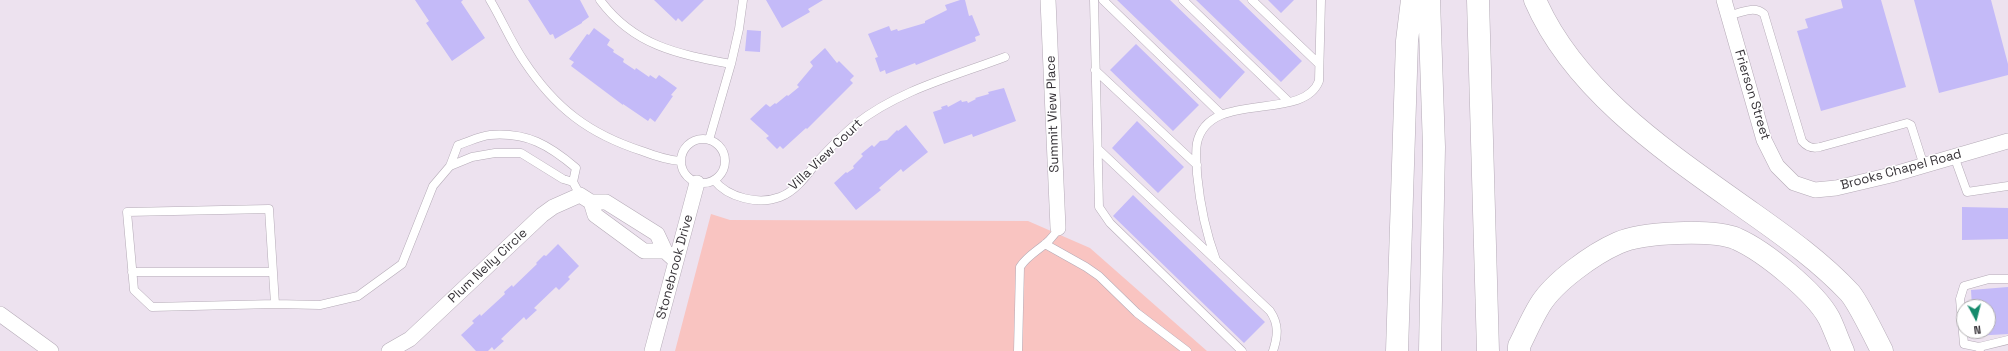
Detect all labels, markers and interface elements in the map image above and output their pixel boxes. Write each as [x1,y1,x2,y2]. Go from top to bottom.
street label: Frierson Street [1731,48,1773,142]
street label: Summit View Place [1043,55,1063,173]
street label: Villa View Court [786,116,866,194]
street label: Brooks Chapel Road [1839,146,1963,194]
street label: Stonebrook Drive [653,213,697,321]
street label: Plum Nelly Circle [445,225,531,307]
north arrow [1956,299,1996,339]
text: N [1973,323,1982,337]

